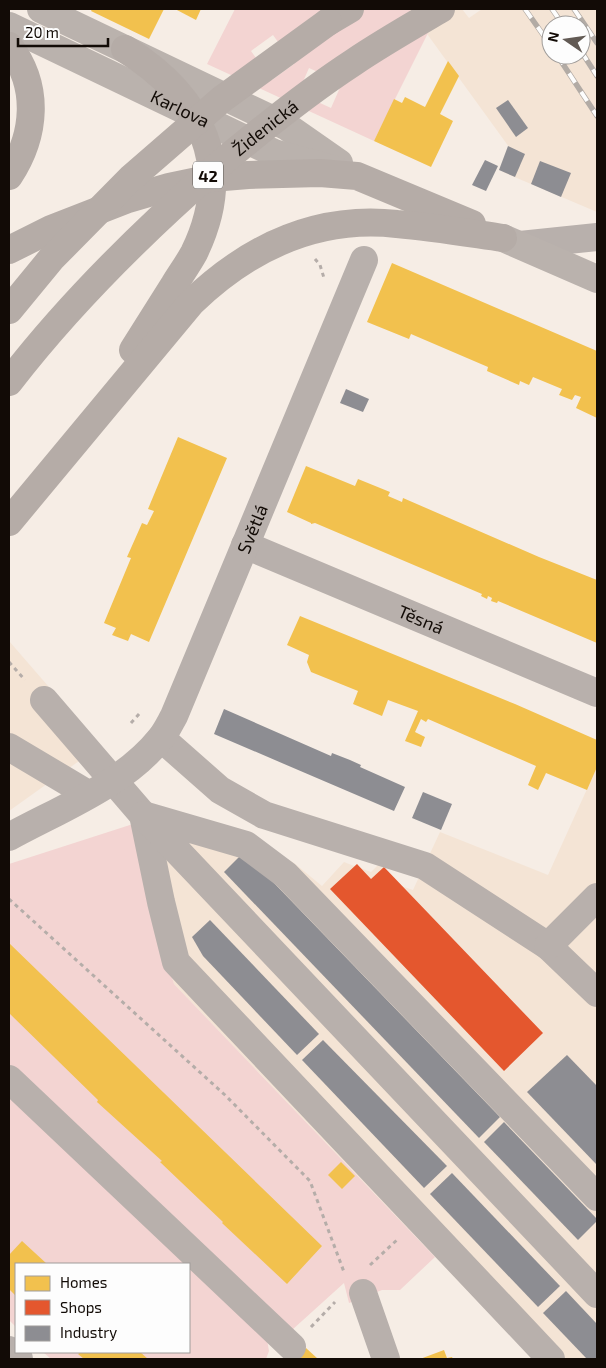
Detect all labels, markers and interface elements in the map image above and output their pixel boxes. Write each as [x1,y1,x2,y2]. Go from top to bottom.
scale bar [18,15,108,47]
north arrow [541,15,591,65]
text: 20 m [25,23,59,41]
text: N [543,30,562,44]
street label: Karlova [147,85,213,132]
street label: Židenická [228,95,302,160]
road number: 42 [193,162,223,188]
street label: Světlá [232,501,272,557]
street label: Těsná [395,600,447,638]
legend [15,1263,190,1353]
text: Homes [60,1273,107,1291]
text: Shops [60,1298,102,1316]
text: Industry [60,1323,117,1341]

